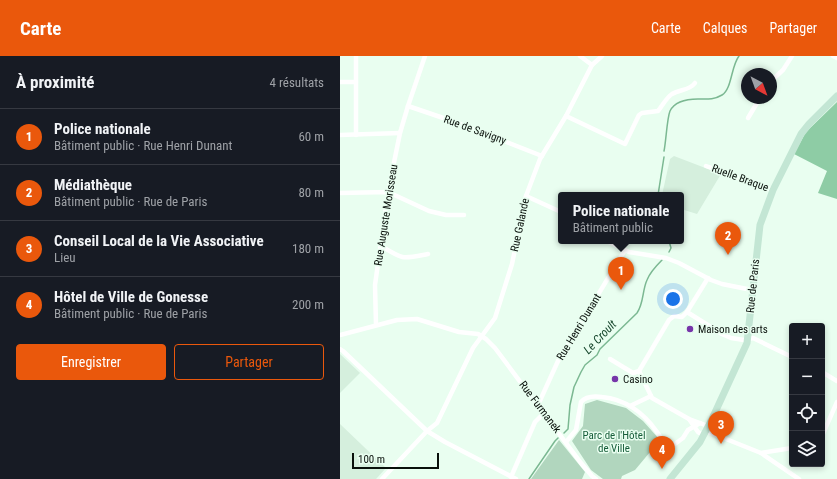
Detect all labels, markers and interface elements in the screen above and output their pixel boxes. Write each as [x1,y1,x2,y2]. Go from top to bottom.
text: Carte [20,17,61,40]
text: Carte [651,20,681,36]
text: Calques [703,20,747,36]
text: Partager [769,20,817,36]
north arrow [741,68,777,104]
text: À proximité [16,72,94,92]
text: 4 résultats [270,75,324,90]
street label: Rue de Savigny [442,113,508,147]
text: Police nationale [54,120,151,138]
text: 1 [26,129,32,144]
text: 60 m [298,129,324,144]
text: Bâtiment public · Rue Henri Dunant [54,138,232,153]
street label: Ruelle Braque [710,162,770,194]
street label: Rue Auguste Morisseau [372,163,400,267]
text: Médiathèque [54,176,132,194]
text: 2 [26,185,32,200]
text: 80 m [298,185,324,200]
popup [558,192,684,244]
text: Bâtiment public · Rue de Paris [54,194,207,209]
street label: Rue Galande [508,197,532,253]
text: Police nationale [573,202,669,220]
text: Bâtiment public [573,220,653,235]
pin: 2 [715,222,741,255]
text: Conseil Local de la Vie Associative [54,232,264,250]
text: 3 [26,241,32,256]
text: 180 m [292,241,324,256]
text: Lieu [54,250,76,265]
pin: 1 [608,257,634,290]
street label: Rue de Paris [744,258,762,314]
text: Hôtel de Ville de Gonesse [54,288,208,306]
your location [663,289,683,309]
street label: Rue Henri Dunant [554,291,604,363]
text: 4 [26,297,32,312]
text: 200 m [292,297,324,312]
text: Bâtiment public · Rue de Paris [54,306,207,321]
water label: Le Croult [581,317,620,357]
place label: Maison des arts [698,323,768,336]
map controls [789,323,825,467]
button: + [789,323,825,359]
marker: Maison des arts [685,324,695,334]
button: Enregistrer [16,344,166,380]
button: Partager [174,344,324,380]
button: − [789,359,825,395]
place label: Casino [623,373,653,386]
marker: Casino [610,374,620,384]
street label: Rue Furmanek [516,378,564,436]
button: locate [789,395,825,431]
pin: 3 [708,411,734,444]
park label: Parc de l'Hôtel de Ville [582,429,646,455]
button: layers [789,431,825,467]
pin: 4 [649,436,675,469]
scale bar [352,451,439,470]
text: 100 m [358,453,385,466]

